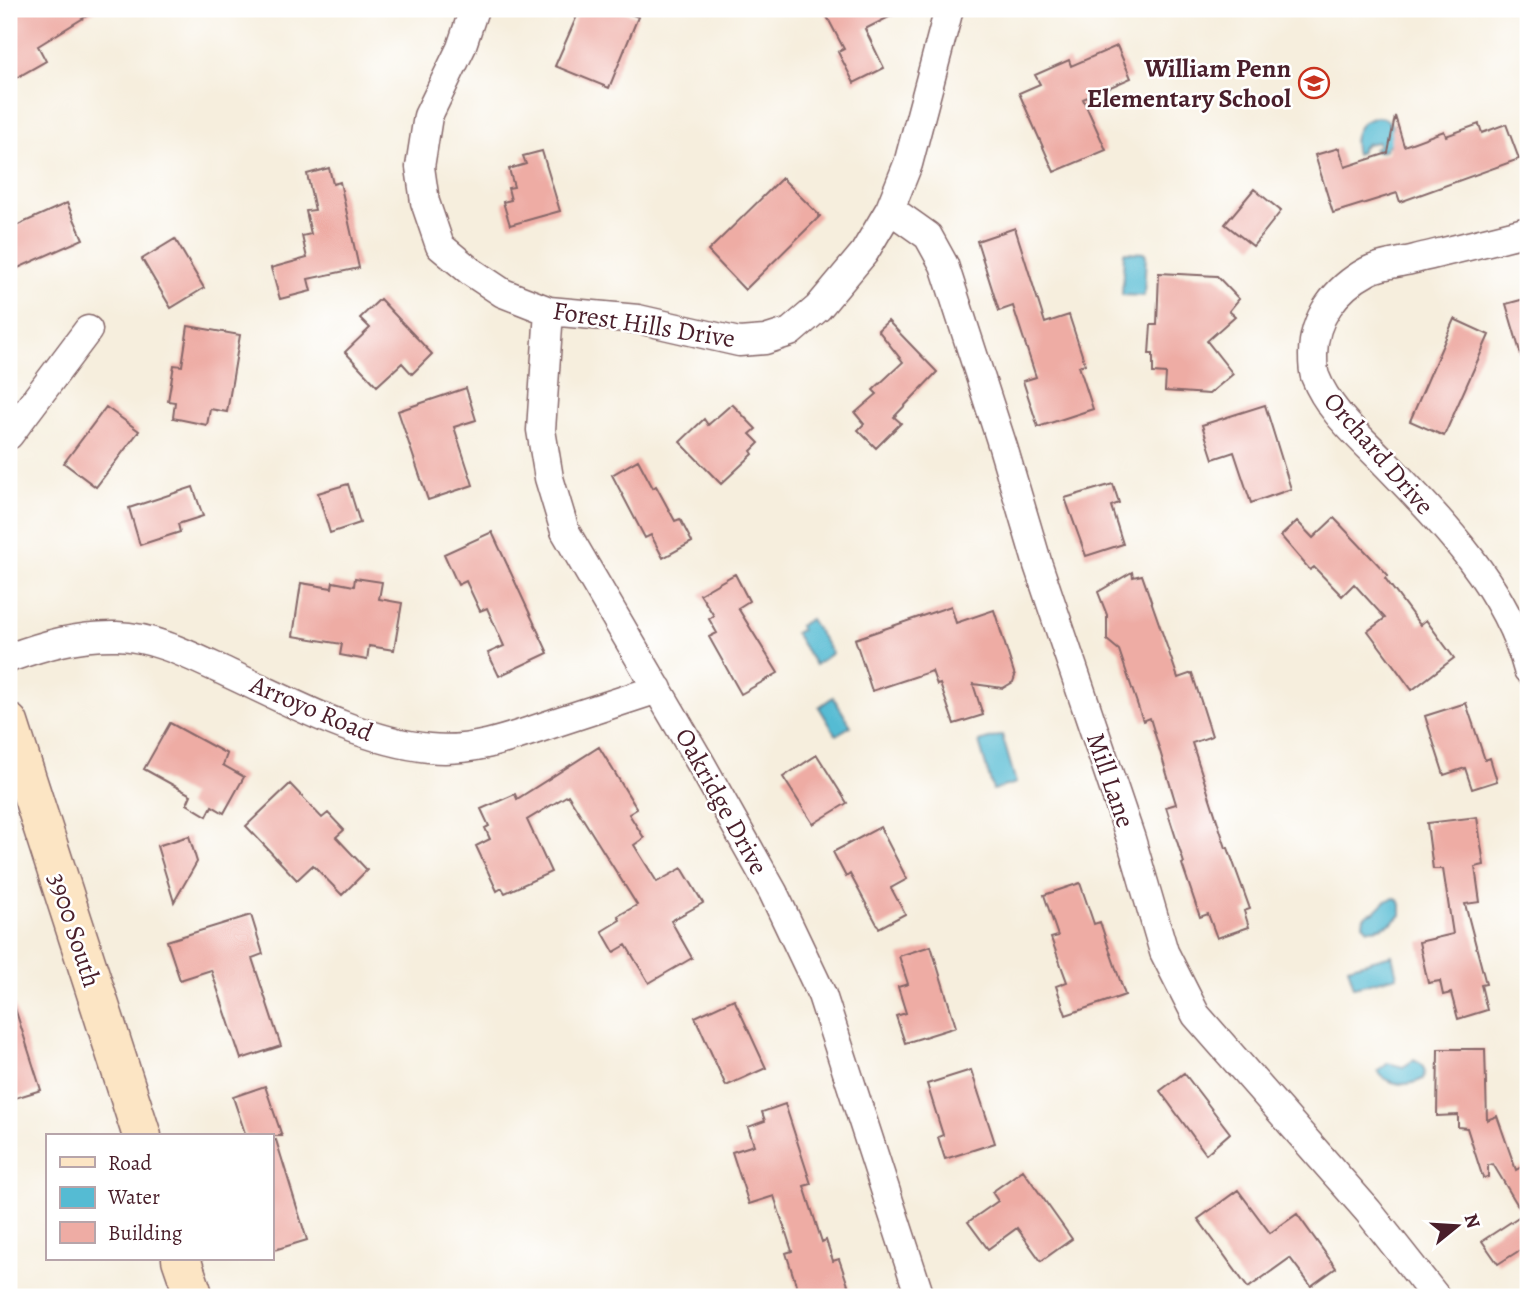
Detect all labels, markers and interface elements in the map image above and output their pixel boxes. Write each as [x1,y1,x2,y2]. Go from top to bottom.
place label: William Penn Elementary School [1087,51,1291,116]
school or university icon: William Penn Elementary School [1297,66,1331,100]
street label: Forest Hills Drive [550,293,738,356]
street label: Orchard Drive [1316,385,1442,522]
street label: Arroyo Road [244,667,379,750]
street label: Oakridge Drive [667,722,776,881]
street label: Mill Lane [1078,728,1143,832]
street label: 3900 South [40,869,109,992]
legend [46,1134,273,1260]
text: Road [108,1149,152,1177]
text: Water [107,1183,160,1211]
north arrow [1422,1190,1492,1260]
text: N [1458,1210,1487,1232]
text: Building [108,1219,183,1247]

